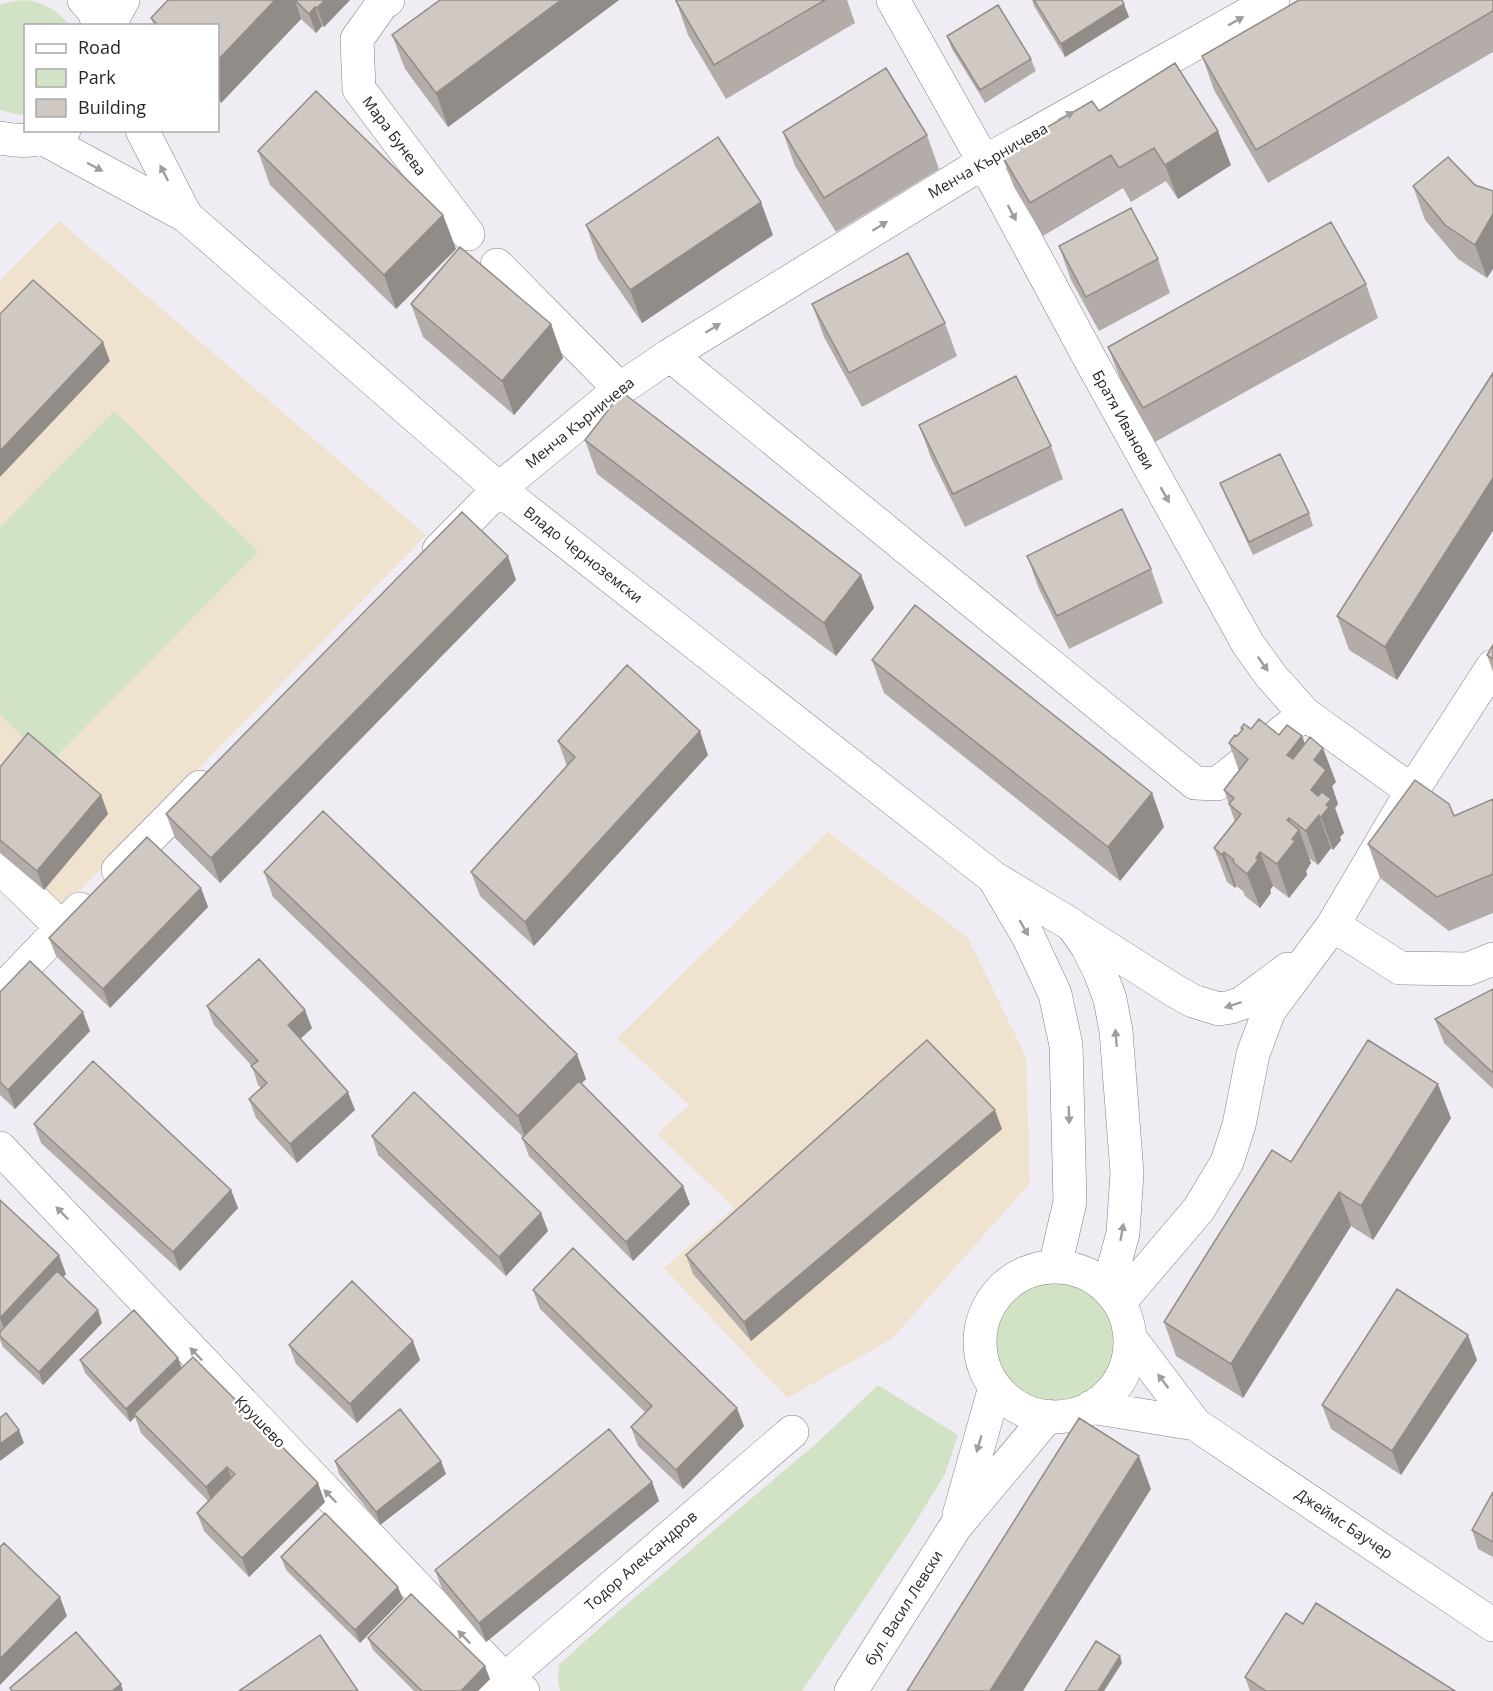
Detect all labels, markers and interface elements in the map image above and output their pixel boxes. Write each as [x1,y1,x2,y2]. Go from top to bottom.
one-way arrow [1228,16,1245,26]
legend [24,24,219,132]
text: Road [78,35,121,59]
text: Park [78,65,116,89]
street label: Мара Бунева [358,92,431,179]
text: Building [78,95,146,119]
one-way arrow [1057,111,1074,121]
street label: Менча Кърничева [924,118,1051,203]
one-way arrow [87,162,104,172]
one-way arrow [159,165,169,182]
one-way arrow [1007,205,1017,222]
one-way arrow [872,220,888,231]
one-way arrow [705,322,722,333]
street label: Братя Иванови [1088,366,1160,473]
street label: Менча Кърничева [521,372,638,472]
one-way arrow [1160,487,1170,504]
street label: Владо Черноземски [520,501,647,607]
one-way arrow [1256,656,1268,672]
one-way arrow [1019,920,1029,937]
one-way arrow [1224,1001,1242,1010]
one-way arrow [1111,1028,1121,1047]
one-way arrow [1064,1106,1073,1125]
one-way arrow [55,1206,69,1220]
one-way arrow [1118,1223,1127,1242]
one-way arrow [189,1347,203,1362]
one-way arrow [1156,1373,1169,1389]
street label: Крушево [231,1391,291,1452]
one-way arrow [974,1435,983,1453]
street label: Джеймс Баучер [1292,1483,1397,1563]
one-way arrow [323,1488,337,1503]
street label: Тодор Александров [580,1506,701,1615]
street label: бул. Васил Левски [860,1546,947,1669]
one-way arrow [458,1631,472,1645]

